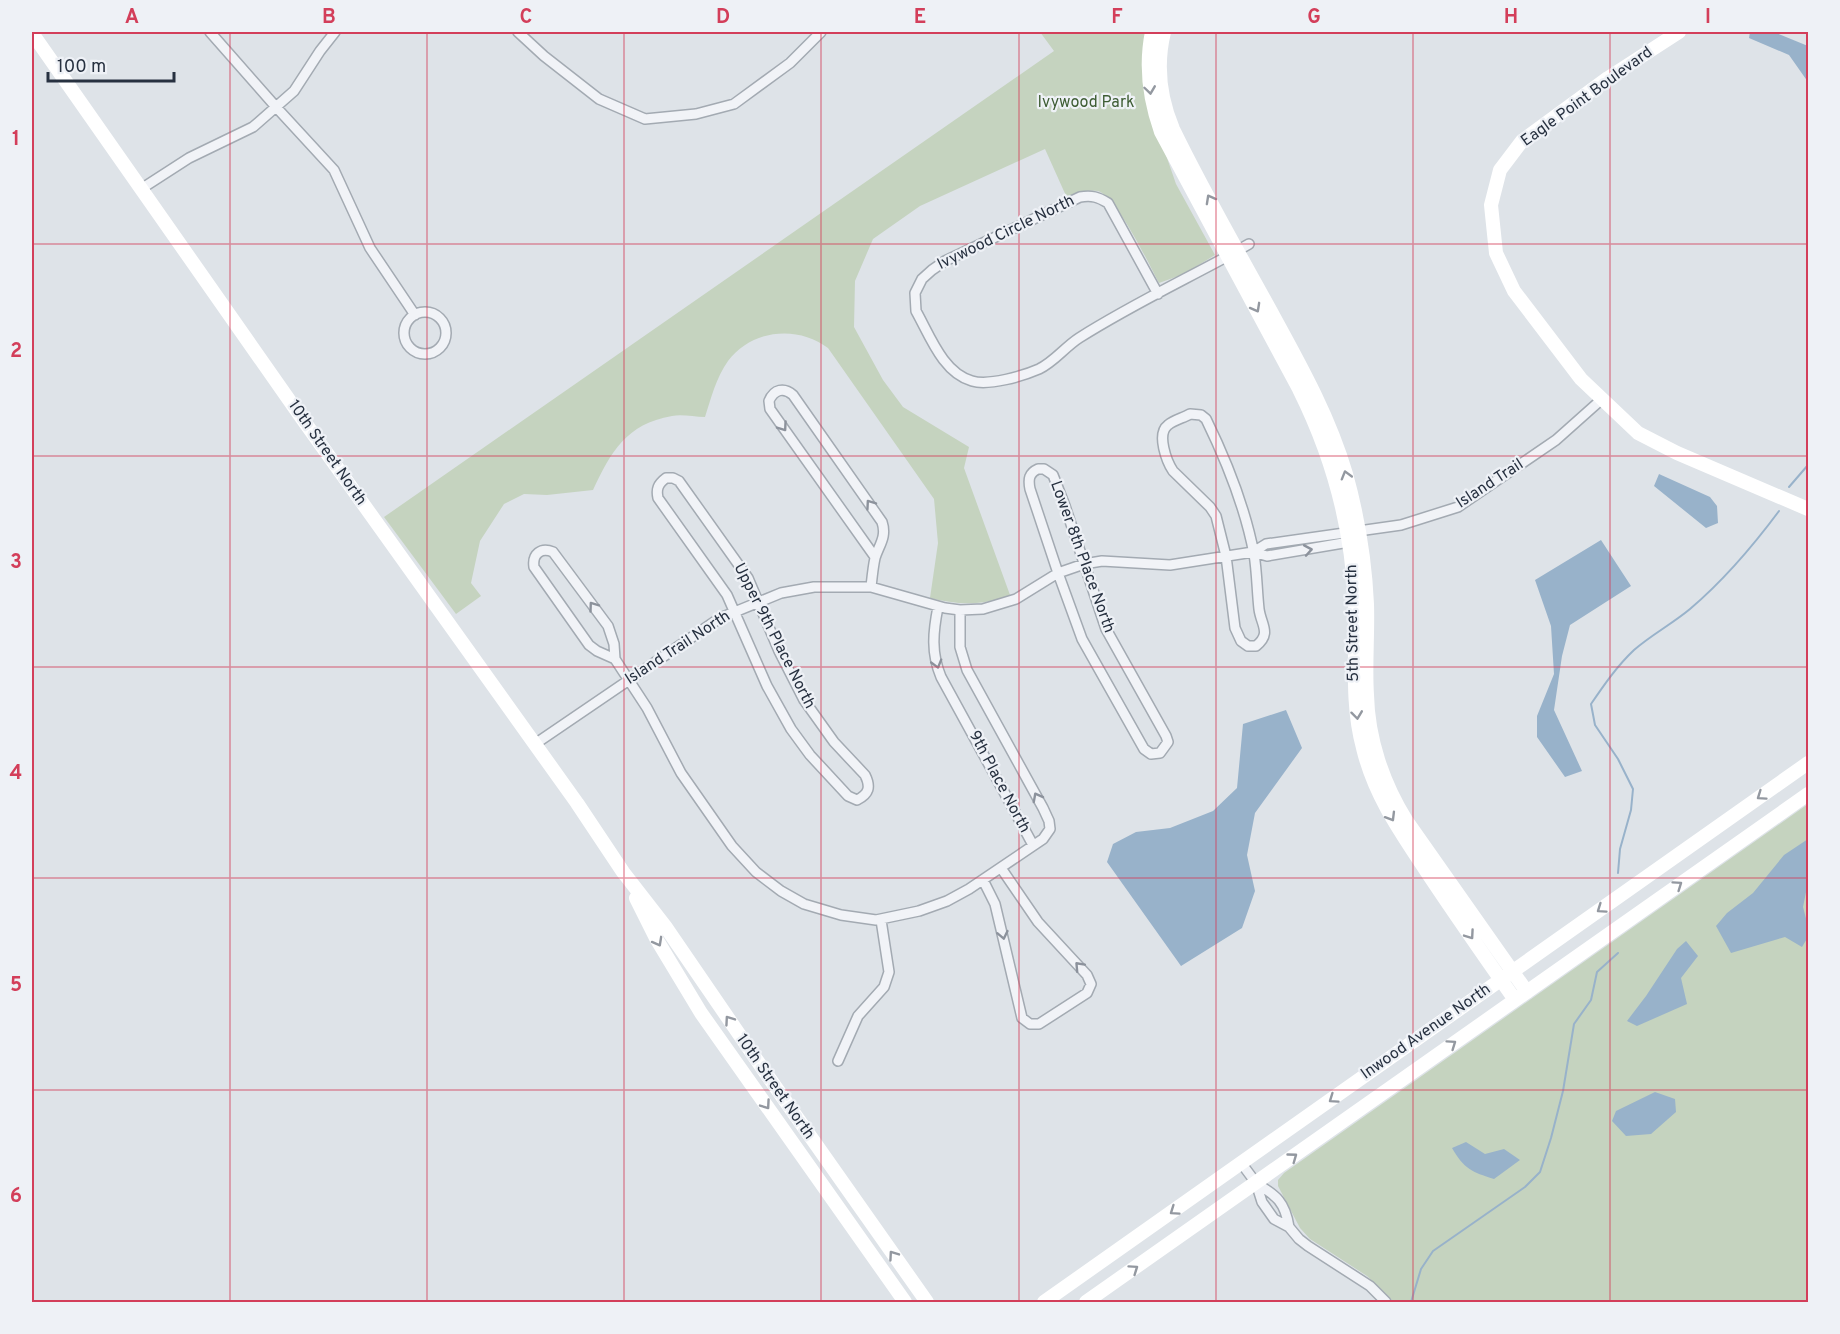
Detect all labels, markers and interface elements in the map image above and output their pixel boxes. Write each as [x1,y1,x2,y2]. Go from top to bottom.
text: A [125,5,139,31]
text: B [322,5,336,31]
text: C [520,5,532,31]
text: D [716,5,730,31]
text: E [914,5,926,31]
text: F [1111,5,1123,31]
text: G [1307,5,1321,31]
text: H [1504,5,1518,31]
text: I [1705,5,1711,31]
street label: Eagle Point Boulevard [1517,43,1657,151]
scale bar [48,45,174,83]
text: 100 m [57,56,106,79]
one-way arrow [1143,85,1155,94]
park label: Ivywood Park [1037,93,1135,113]
text: 1 [12,127,20,153]
street label: Ivywood Circle North [934,191,1078,275]
one-way arrow [1206,195,1217,205]
one-way arrow [1249,301,1260,312]
text: 2 [10,339,22,365]
street label: 10th Street North [283,396,371,510]
one-way arrow [776,420,787,431]
street label: Island Trail [1453,455,1527,513]
one-way arrow [1341,470,1353,481]
street label: Lower 8th Place North [1045,478,1119,636]
one-way arrow [866,500,877,511]
one-way arrow [1303,544,1313,556]
text: 3 [10,550,22,576]
street label: Upper 9th Place North [729,560,819,712]
street label: 5th Street North [1342,564,1364,682]
one-way arrow [590,601,601,612]
street label: Island Trail North [622,607,734,689]
one-way arrow [930,658,942,669]
one-way arrow [1350,710,1362,719]
street label: 9th Place North [964,727,1034,837]
text: 4 [10,761,22,787]
one-way arrow [1756,789,1767,800]
one-way arrow [1033,793,1044,803]
one-way arrow [1383,811,1395,821]
one-way arrow [1671,881,1682,892]
one-way arrow [1597,902,1608,913]
one-way arrow [995,929,1008,939]
one-way arrow [1463,929,1474,940]
one-way arrow [651,936,663,947]
one-way arrow [1075,962,1086,972]
text: 5 [10,973,22,999]
street label: Inwood Avenue North [1357,980,1495,1084]
one-way arrow [725,1016,736,1027]
street label: 10th Street North [731,1030,819,1144]
one-way arrow [1446,1040,1457,1051]
one-way arrow [1329,1092,1340,1103]
one-way arrow [759,1098,770,1109]
one-way arrow [1287,1153,1298,1164]
text: 6 [10,1184,22,1210]
one-way arrow [1170,1204,1181,1215]
one-way arrow [889,1250,900,1261]
one-way arrow [1127,1265,1138,1276]

